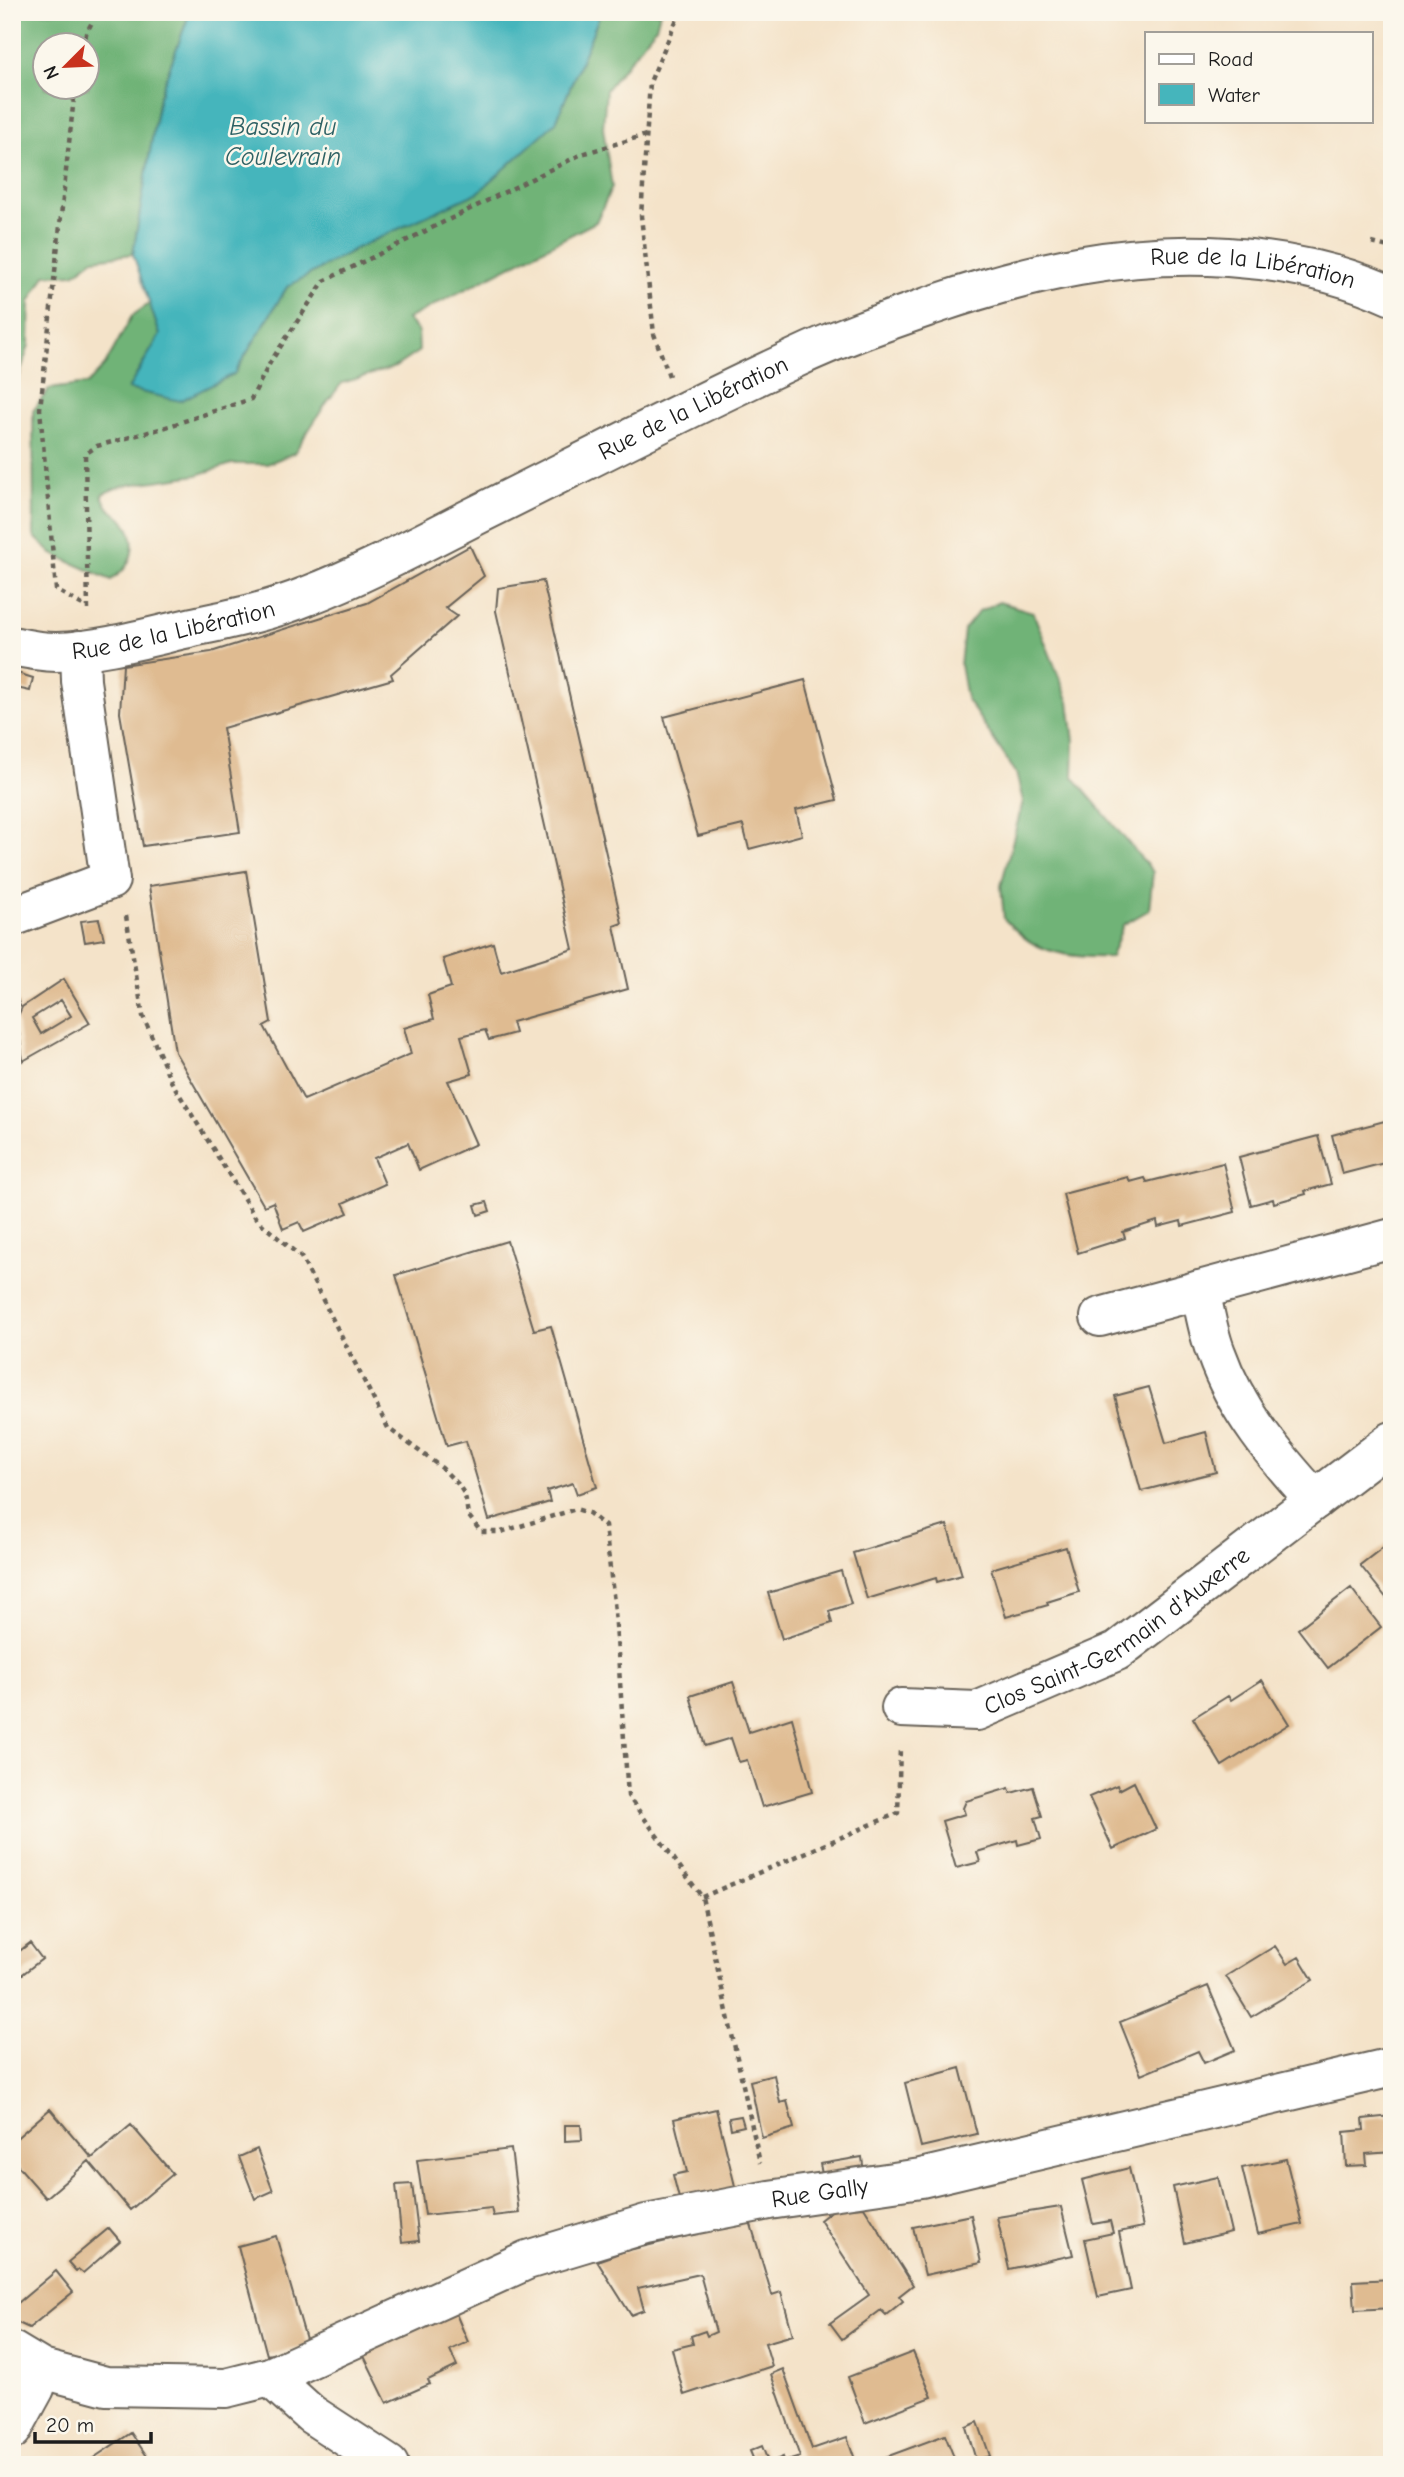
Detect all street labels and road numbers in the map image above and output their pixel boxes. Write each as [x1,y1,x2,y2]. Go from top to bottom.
street label: Rue de la Libération [1149,242,1359,294]
street label: Rue de la Libération [594,350,792,466]
street label: Rue de la Libération [70,594,278,665]
street label: Clos Saint-Germain d'Auxerre [980,1541,1255,1720]
street label: Rue Gally [770,2172,870,2213]

